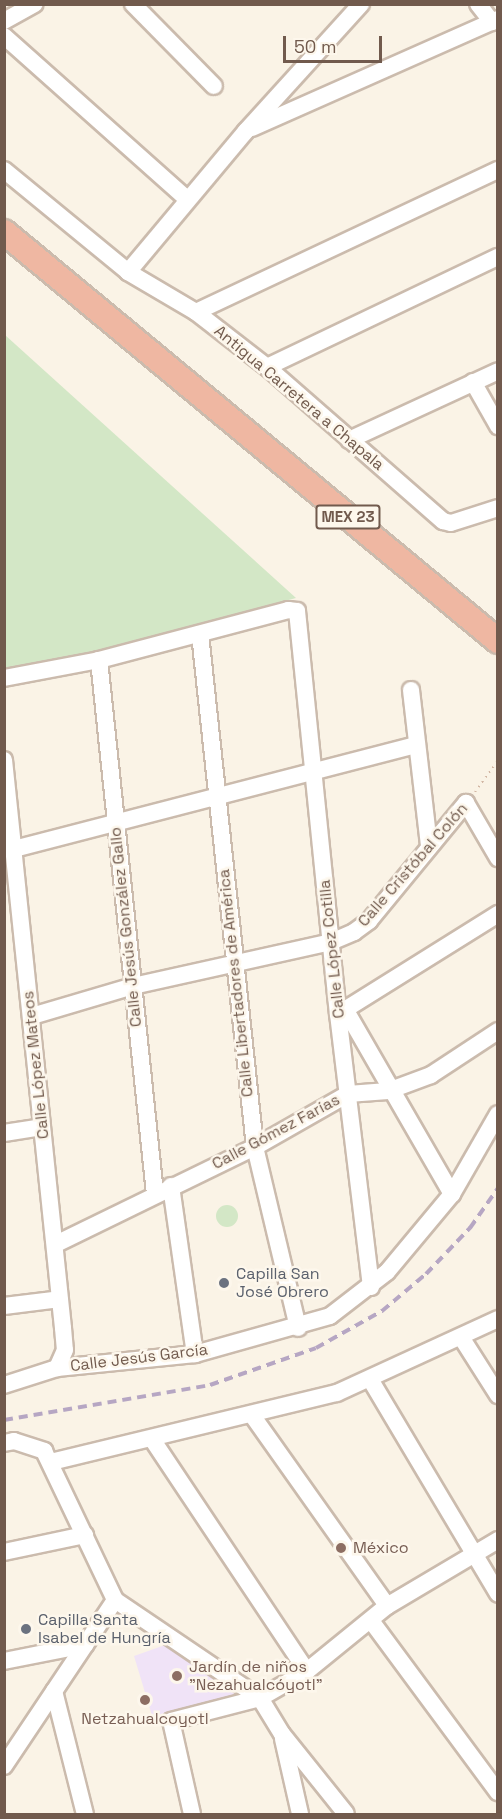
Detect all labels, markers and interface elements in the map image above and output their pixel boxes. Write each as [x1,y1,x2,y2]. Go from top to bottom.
scale bar [286,24,385,62]
text: 50 m [294,35,336,58]
street label: Antigua Carretera a Chapala [210,321,388,475]
road number: MEX 23 [315,505,381,529]
street label: Calle Cristóbal Colón [354,799,472,931]
street label: Calle Jesús González Gallo [106,826,146,1028]
street label: Calle Libertadores de América [214,868,258,1098]
street label: Calle López Cotilla [315,879,349,1019]
street label: Calle López Mateos [19,990,53,1140]
street label: Calle Gómez Farías [209,1090,343,1174]
place label: Capilla San José Obrero [236,1264,329,1302]
marker: Capilla San José Obrero [217,1276,231,1290]
street label: Calle Jesús García [69,1340,209,1376]
place label: México [353,1538,409,1558]
marker: México [334,1541,348,1555]
place label: Capilla Santa Isabel de Hungría [38,1610,171,1648]
marker: Capilla Santa Isabel de Hungría [19,1622,33,1636]
place label: Jardín de niños "Nezahualcóyotl" [189,1657,323,1695]
marker: Jardín de niños "Nezahualcóyotl" [170,1669,184,1683]
marker: Netzahualcoyotl [138,1693,152,1707]
place label: Netzahualcoyotl [81,1709,209,1729]

